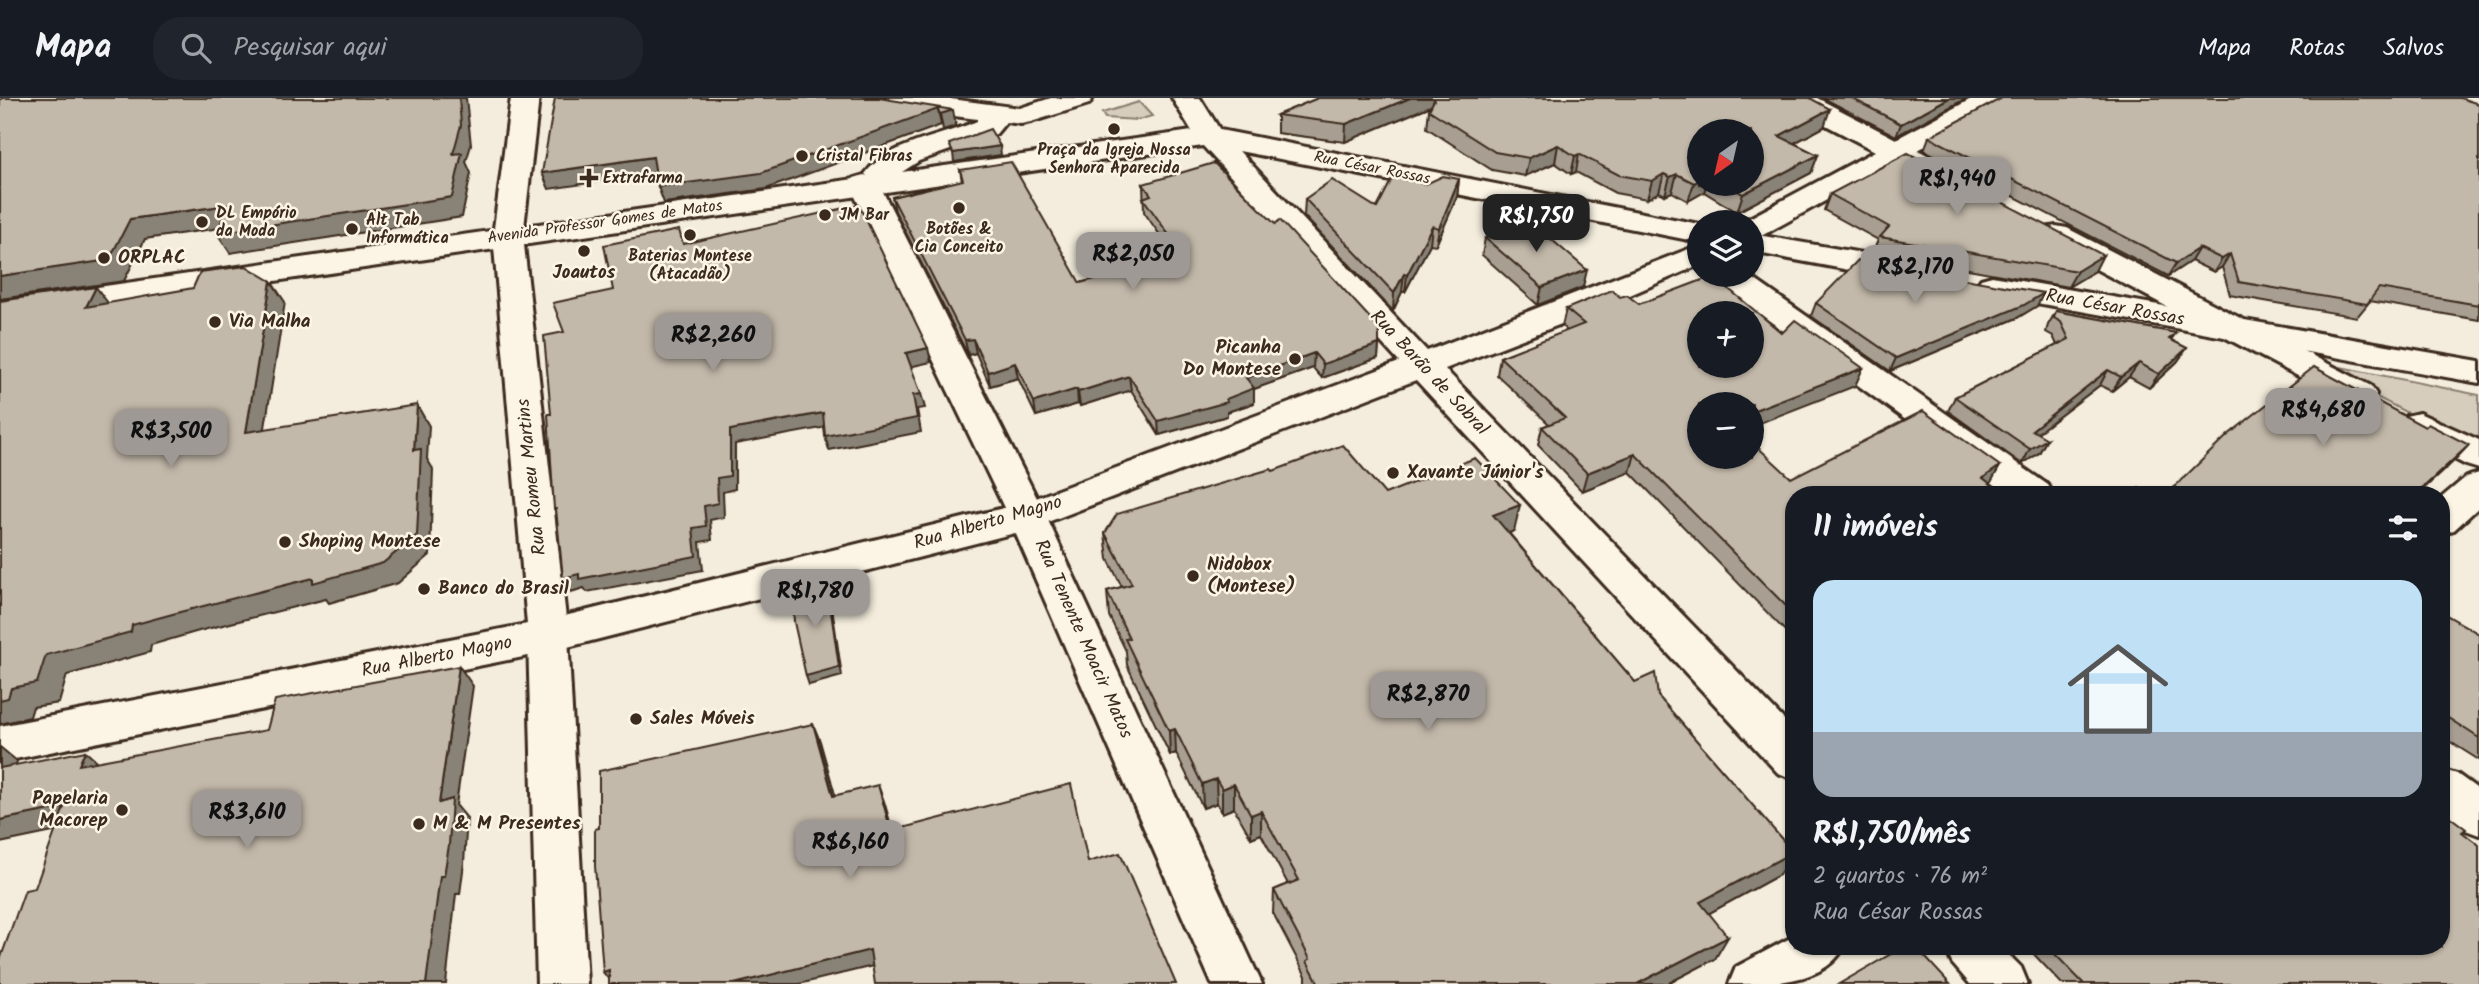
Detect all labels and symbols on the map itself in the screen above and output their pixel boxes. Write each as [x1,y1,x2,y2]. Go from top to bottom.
north arrow [1687,119,1764,196]
marker: Praça da Igreja Nossa Senhora Aparecida [1106,121,1122,137]
place label: Praça da Igreja Nossa Senhora Aparecida [1037,138,1191,181]
place label: Cristal Fibras [816,144,913,169]
street label: Rua César Rossas [1312,144,1433,192]
marker: Cristal Fibras [794,148,810,164]
pin: R$1,940 [1892,158,2022,217]
place label: Extrafarma [603,166,683,191]
marker: Extrafarma [581,170,597,186]
street label: Avenida Professor Gomes de Matos [486,193,724,251]
pin: R$1,750 [1471,194,1601,254]
marker: Botões & Cia Conceito [951,200,967,216]
place label: DL Empório da Moda [216,201,297,244]
place label: JM Bar [839,203,890,228]
marker: JM Bar [817,207,833,223]
place label: Alt Tab Informática [366,208,449,251]
marker: DL Empório da Moda [194,214,210,230]
place label: Botões & Cia Conceito [915,217,1003,260]
marker: Alt Tab Informática [344,221,360,237]
marker: Baterias Montese (Atacadão) [682,227,698,243]
pin: R$2,050 [1068,232,1198,292]
place label: ORPLAC [118,243,186,273]
marker: Joautos [576,243,592,259]
place label: Baterias Montese (Atacadão) [628,244,752,287]
pin: R$2,170 [1850,246,1980,305]
marker: ORPLAC [96,250,112,266]
place label: Joautos [553,258,616,288]
street label: Rua César Rossas [2043,281,2187,335]
street label: Rua Barão de Sobral [1362,303,1496,443]
place label: Via Malha [229,307,311,337]
marker: Via Malha [207,314,223,330]
pin: R$2,260 [648,314,778,373]
place label: Picanha Do Montese [1183,333,1281,385]
marker: Picanha Do Montese [1287,351,1303,367]
pin: R$4,680 [2258,388,2388,448]
street label: Rua Romeu Martins [509,397,555,557]
pin: R$3,500 [106,410,236,469]
place label: Xavante Júnior's [1406,458,1544,488]
marker: Xavante Júnior's [1385,465,1401,481]
street label: Rua Alberto Magno [910,487,1066,559]
place label: Shoping Montese [299,527,441,557]
marker: Shoping Montese [277,534,293,550]
street label: Rua Tenente Moacir Matos [1026,535,1140,743]
place label: Nidobox (Montese) [1207,550,1296,602]
marker: Nidobox (Montese) [1185,568,1201,584]
pin: R$1,780 [750,570,880,629]
place label: Banco do Brasil [438,574,570,604]
marker: Banco do Brasil [416,581,432,597]
street label: Rua Alberto Magno [359,628,515,686]
pin: R$2,870 [1363,672,1493,732]
place label: Sales Móveis [650,704,755,734]
marker: Sales Móveis [628,711,644,727]
place label: Papelaria Macorep [32,784,108,836]
pin: R$3,610 [182,790,312,850]
marker: Papelaria Macorep [114,802,130,818]
place label: M & M Presentes [433,809,581,839]
marker: M & M Presentes [411,816,427,832]
pin: R$6,160 [785,820,915,880]

